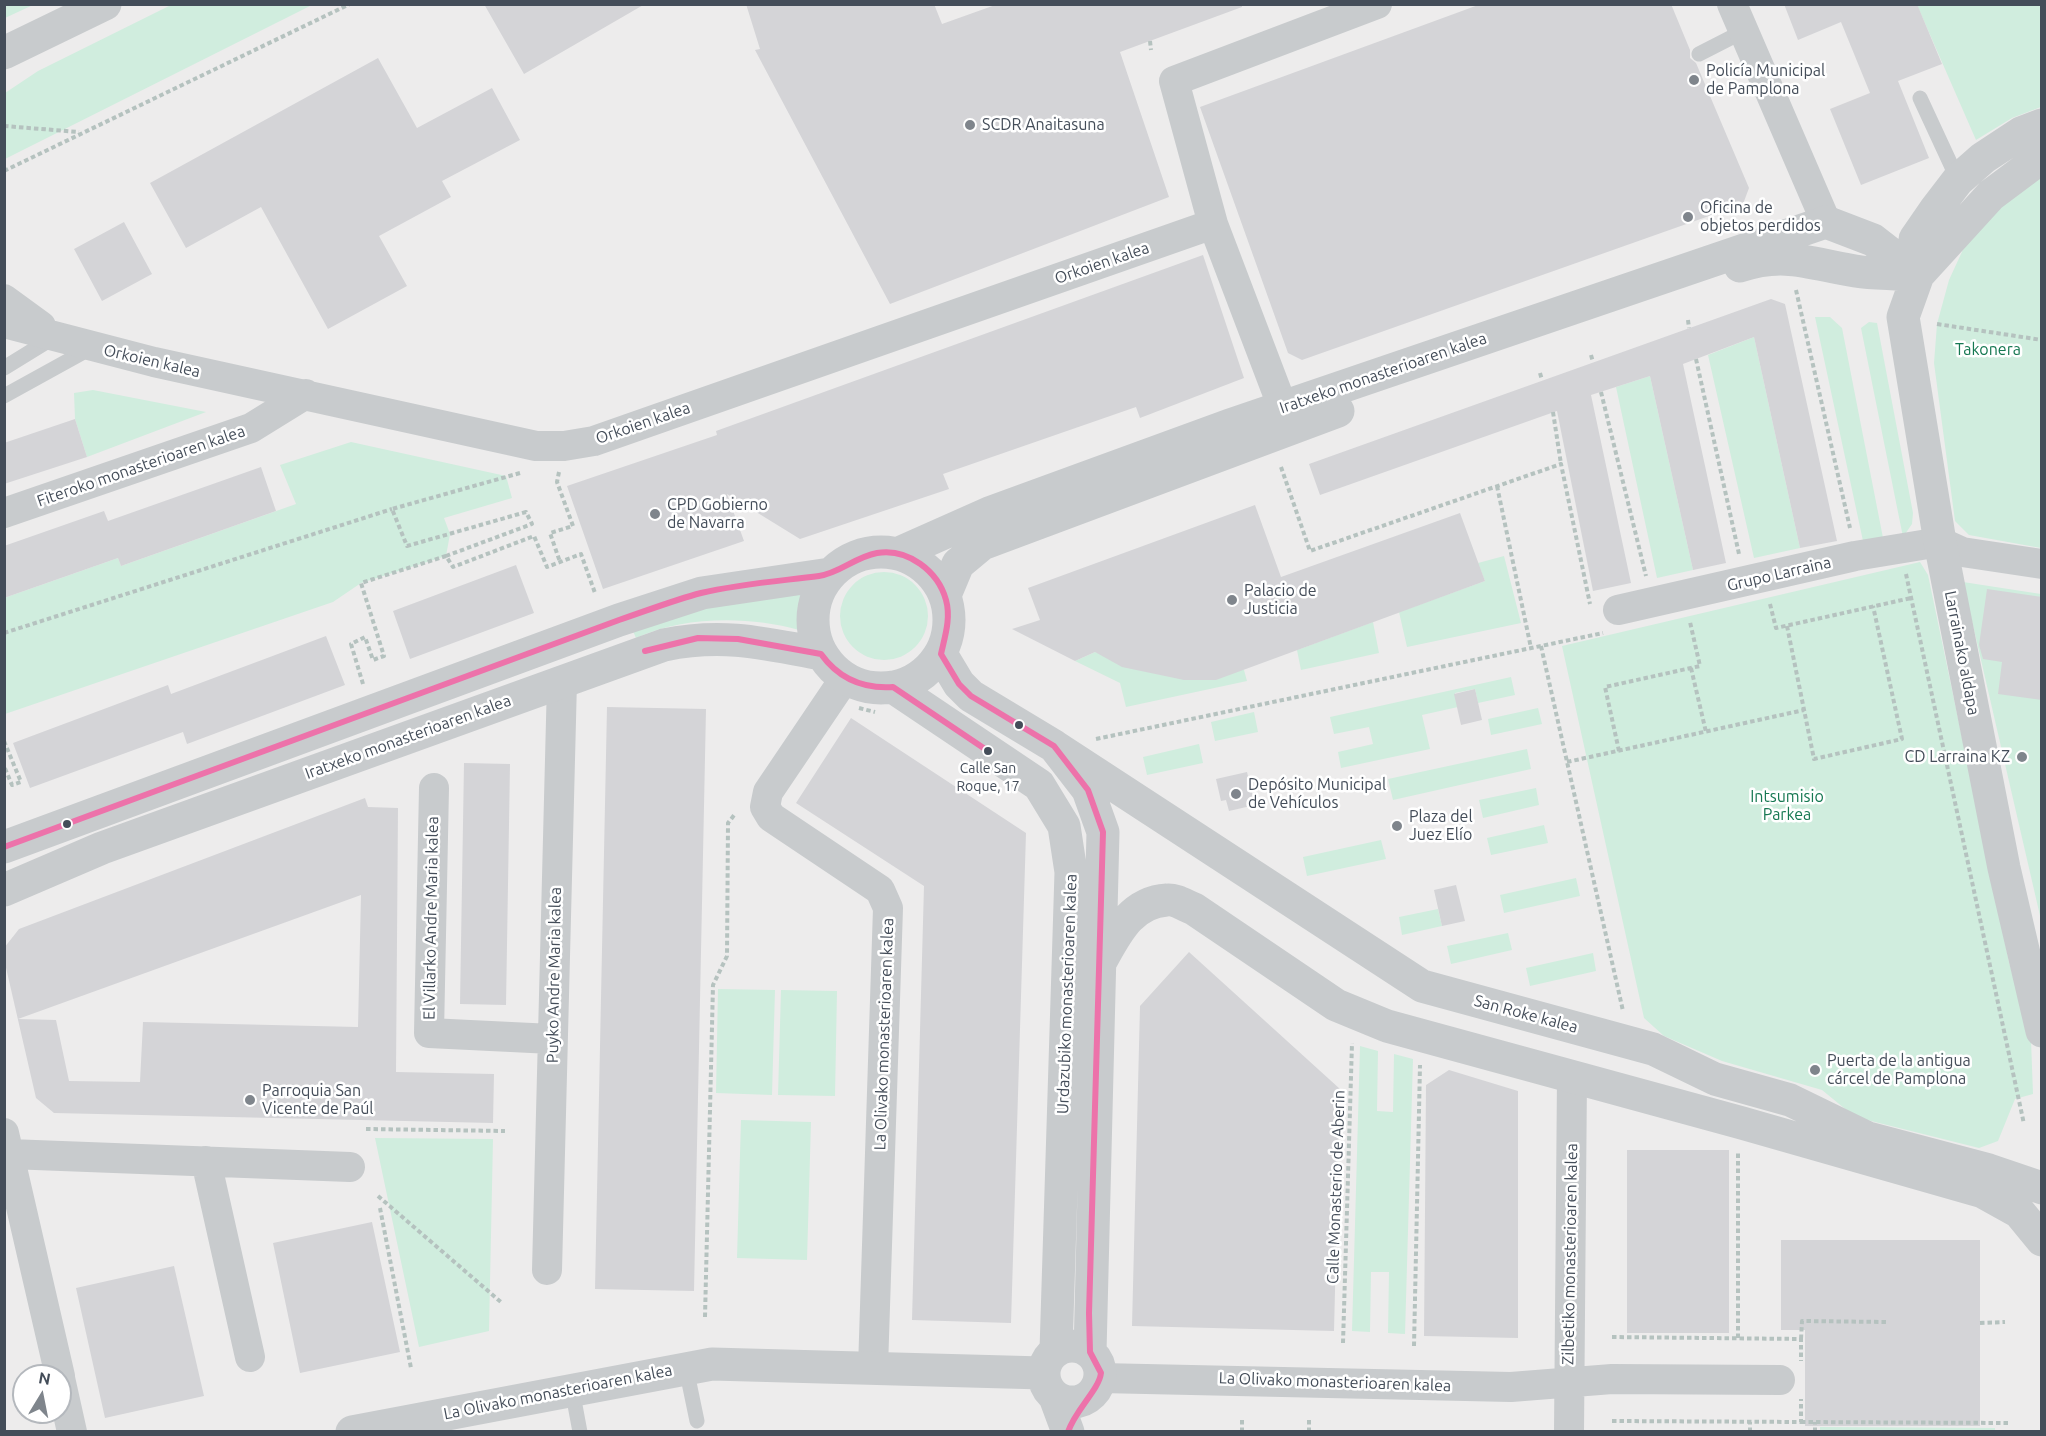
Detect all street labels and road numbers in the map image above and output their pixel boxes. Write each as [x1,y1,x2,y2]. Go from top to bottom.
street label: Orkoien kalea [1052,238,1152,288]
street label: Iratxeko monasterioaren kalea [1277,328,1489,418]
street label: Orkoien kalea [102,341,202,381]
street label: Orkoien kalea [593,398,693,448]
street label: Fiteroko monasterioaren kalea [34,421,248,511]
street label: Grupo Larraina [1725,553,1833,595]
street label: Larrainako aldapa [1941,589,1983,717]
street label: Iratxeko monasterioaren kalea [302,691,514,783]
street label: El Villarko Andre Maria kalea [420,816,442,1020]
street label: Urdazubiko monasterioaren kalea [1053,874,1081,1114]
street label: Puyko Andre Maria kalea [543,887,565,1063]
street label: La Olivako monasterioaren kalea [870,917,898,1151]
street label: San Roke kalea [1472,991,1580,1037]
street label: Calle Monasterio de Aberin [1323,1090,1349,1284]
street label: Zilbetiko monasterioaren kalea [1558,1143,1582,1365]
street label: La Olivako monasterioaren kalea [442,1360,674,1424]
street label: La Olivako monasterioaren kalea [1218,1368,1452,1396]

